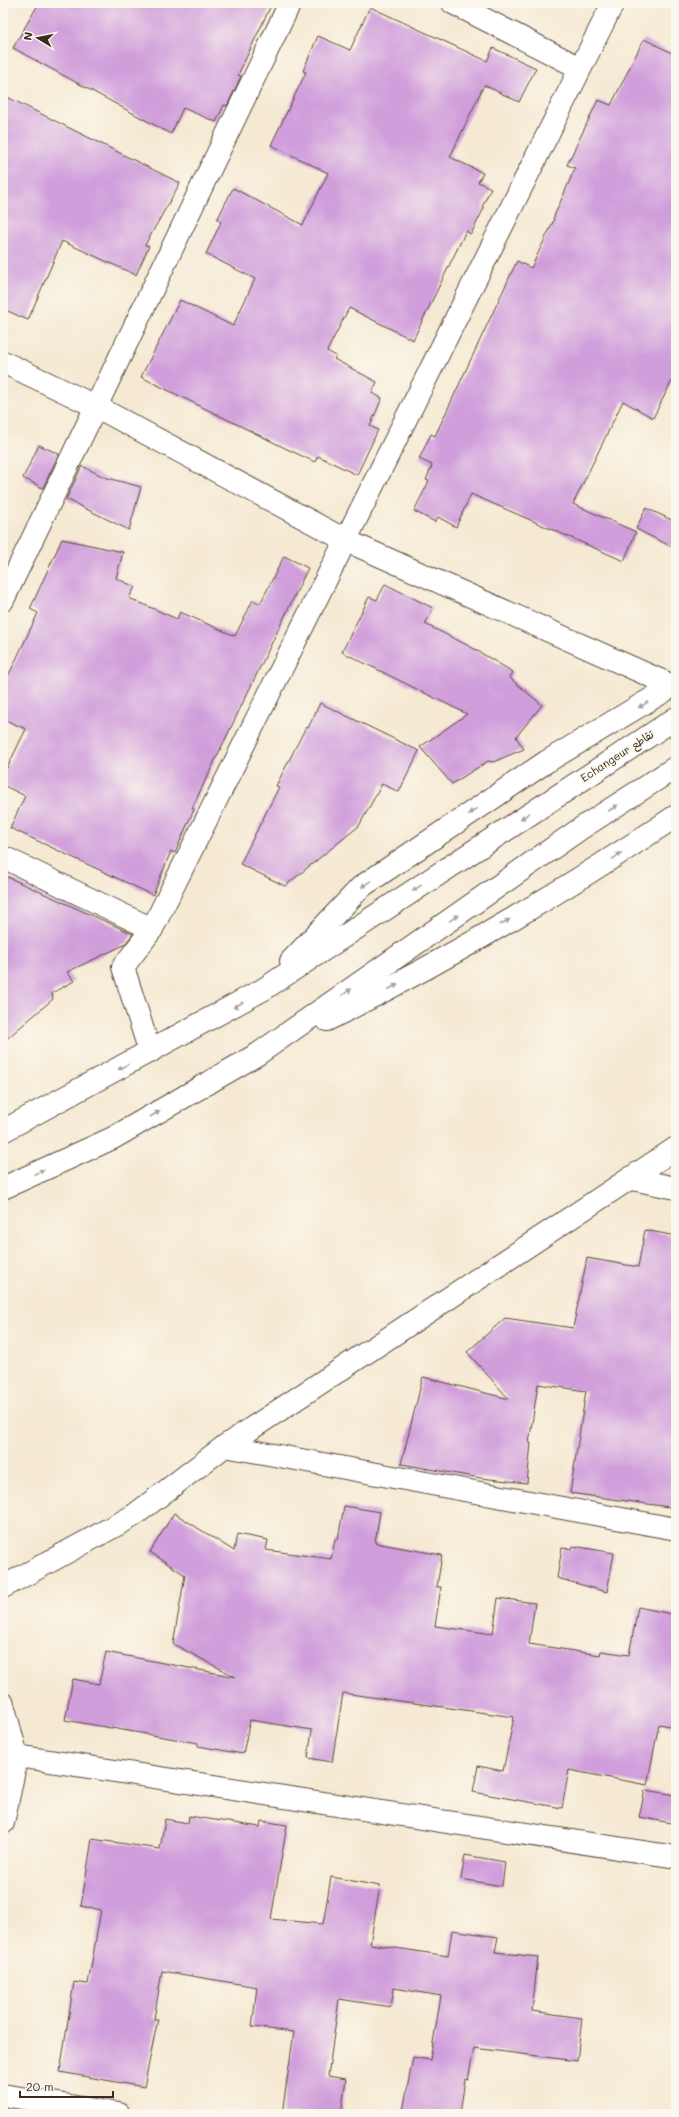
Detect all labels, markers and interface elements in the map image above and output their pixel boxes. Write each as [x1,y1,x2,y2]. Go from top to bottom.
north arrow [18,18,58,58]
text: N [20,31,36,42]
one-way arrow [637,701,649,708]
street label: Echangeur تقاطع [577,726,658,787]
one-way arrow [608,804,618,812]
one-way arrow [468,807,479,815]
one-way arrow [520,812,530,820]
one-way arrow [611,852,623,859]
one-way arrow [360,880,371,888]
one-way arrow [412,884,422,892]
one-way arrow [448,914,459,922]
one-way arrow [499,918,511,925]
one-way arrow [387,983,399,990]
one-way arrow [342,988,352,996]
one-way arrow [232,1001,244,1008]
one-way arrow [117,1063,129,1070]
one-way arrow [149,1111,161,1118]
one-way arrow [33,1169,44,1175]
scale bar [20,2073,113,2099]
text: 20 m [26,2078,54,2094]

